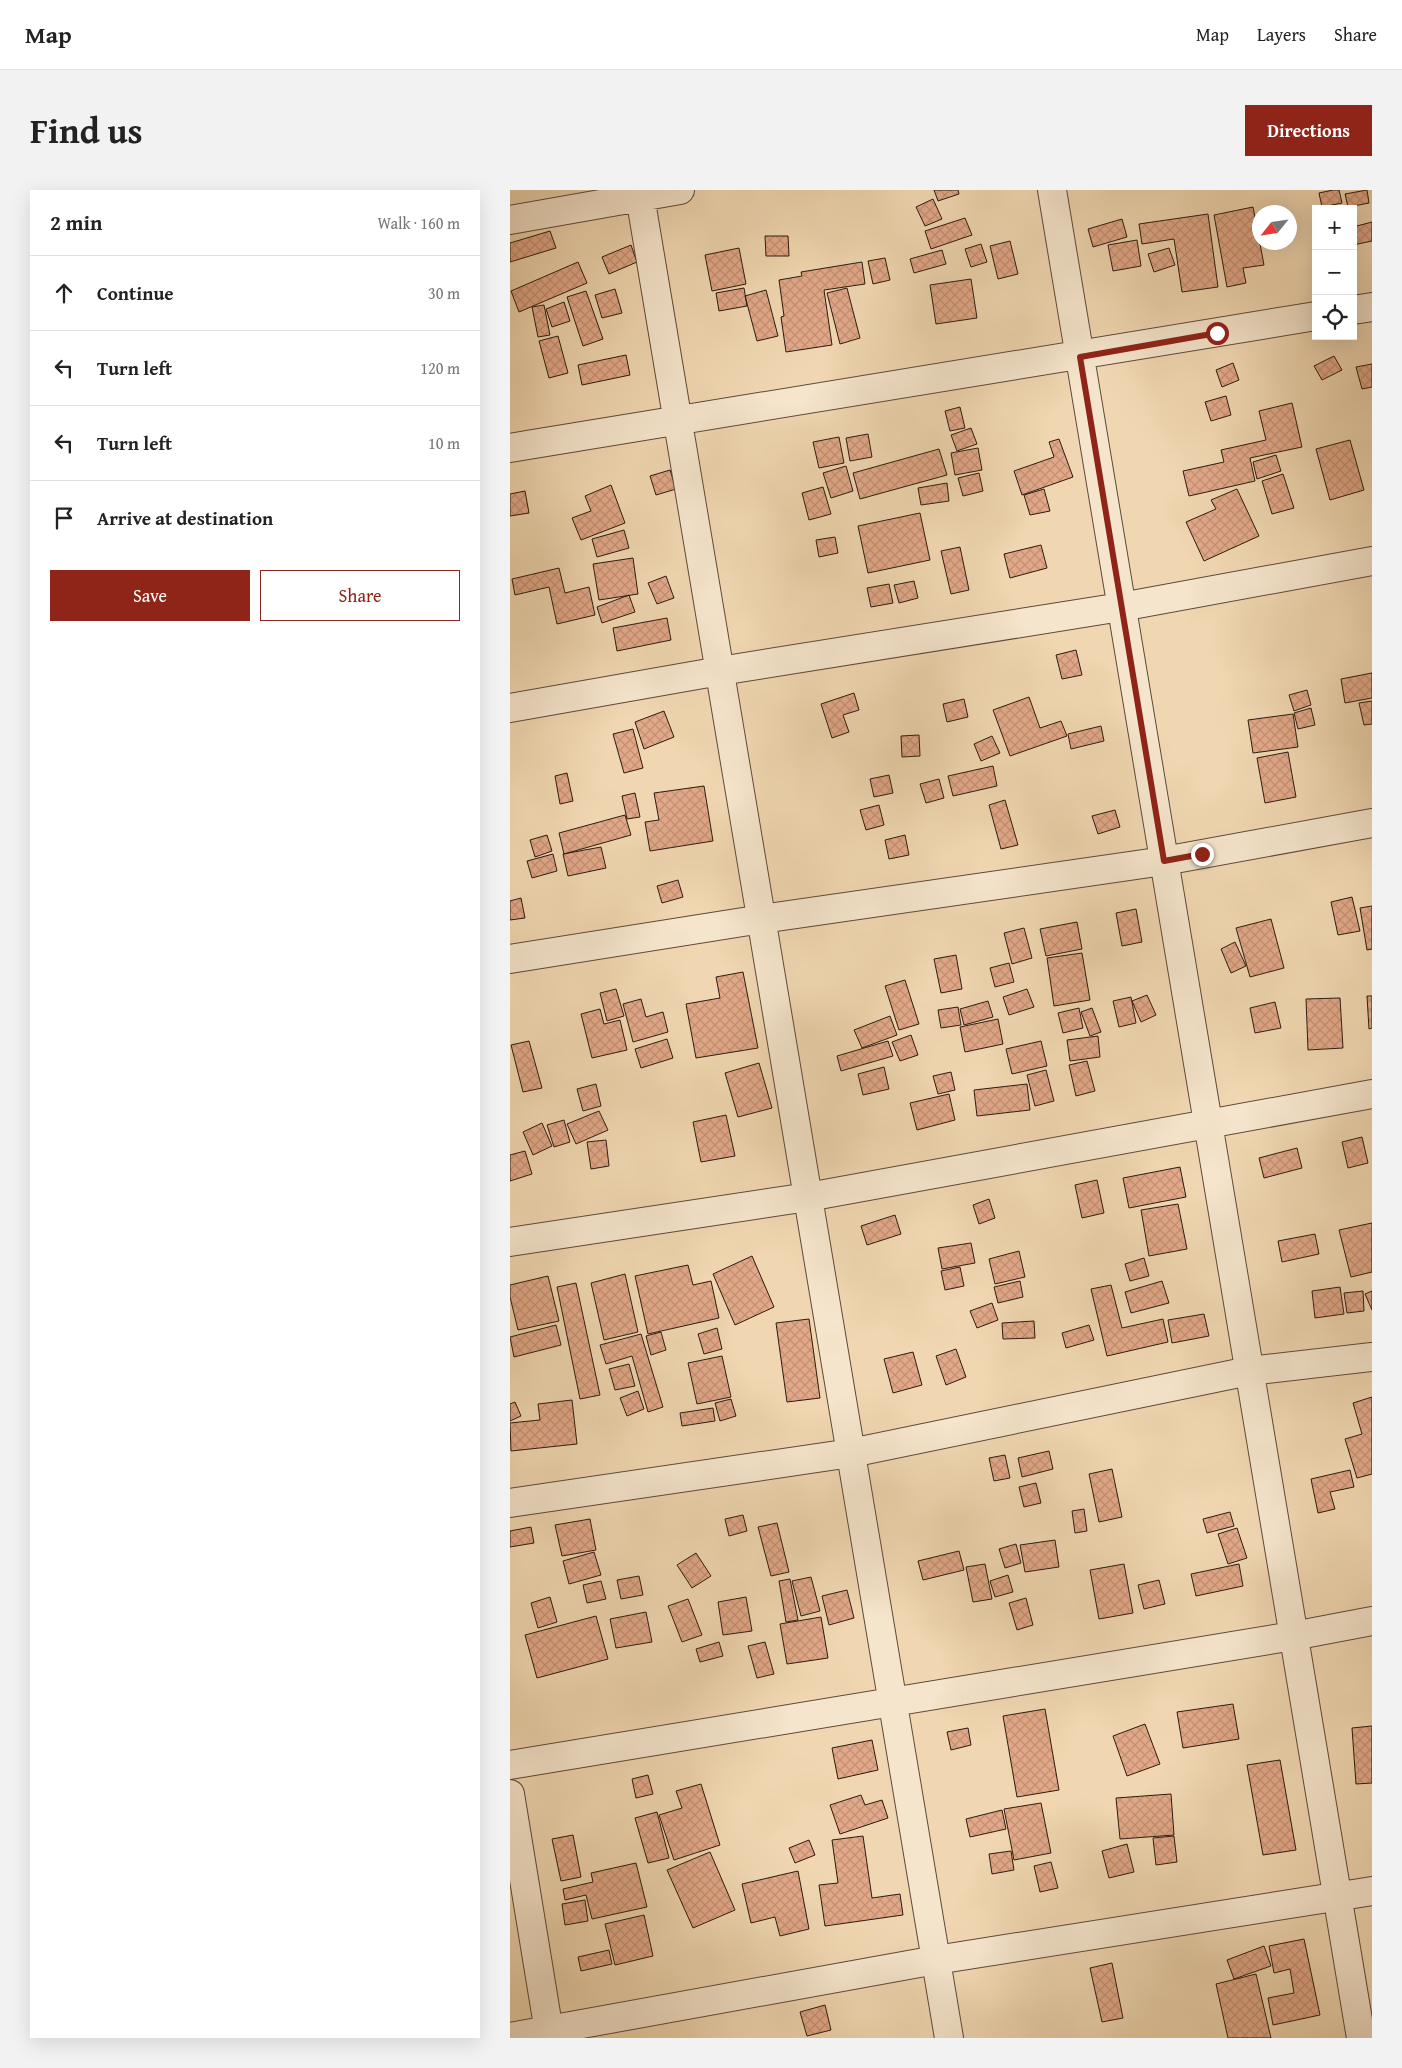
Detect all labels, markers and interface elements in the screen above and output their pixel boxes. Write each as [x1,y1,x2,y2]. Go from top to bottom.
text: Map [25,17,72,52]
text: Map [1196,21,1229,48]
text: Layers [1257,21,1306,48]
text: Share [1334,21,1377,48]
text: Find us [30,105,143,156]
button: Directions [1245,105,1372,156]
north arrow [1252,205,1297,250]
map controls [1312,205,1357,340]
button: + [1312,205,1357,250]
text: 2 min [50,207,102,238]
text: Walk · 160 m [377,211,460,235]
button: − [1312,250,1357,295]
icon: ahead [50,279,78,307]
text: Continue [97,279,174,307]
text: 30 m [428,281,460,305]
button: locate [1312,295,1357,340]
route start [1206,322,1229,345]
icon: left [50,354,78,382]
text: Turn left [97,354,172,382]
text: 120 m [420,356,460,380]
icon: left [50,429,78,457]
text: Turn left [97,429,172,457]
text: 10 m [428,431,460,455]
icon: arrive [50,504,78,532]
text: Arrive at destination [97,504,273,532]
button: Save [50,570,250,621]
button: Share [260,570,460,621]
route end [1191,843,1214,866]

